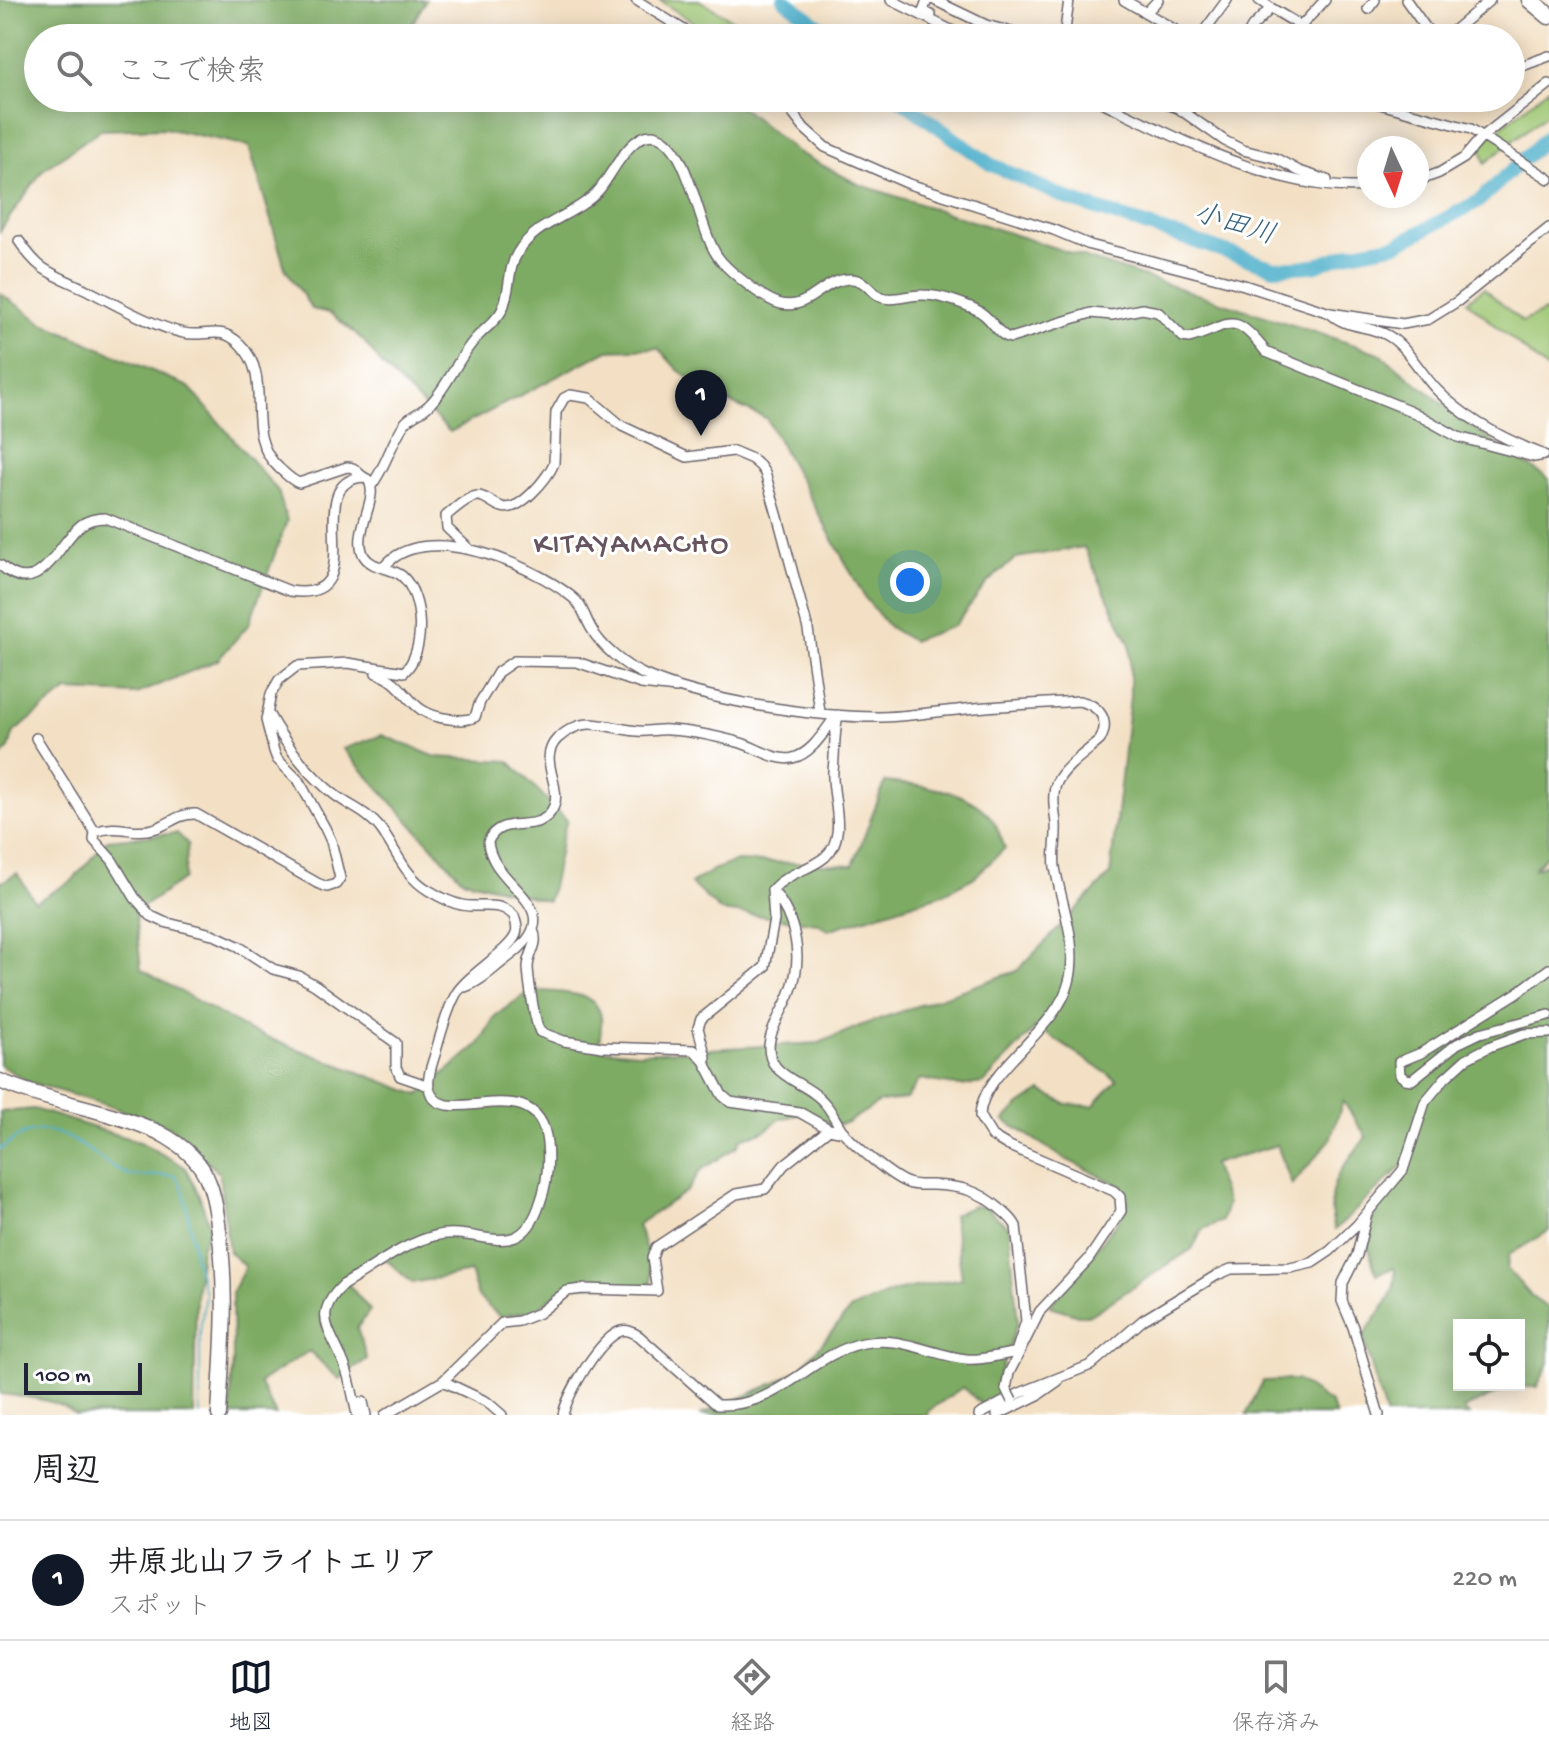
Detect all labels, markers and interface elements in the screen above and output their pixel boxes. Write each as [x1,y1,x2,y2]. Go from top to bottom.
search box [24,24,1525,112]
icon: search [52,46,96,90]
text: ここで検索 [116,57,266,92]
north arrow [1357,136,1429,208]
water label: 小田川 [1189,198,1279,254]
pin: 1 [675,370,727,436]
district label: KITAYAMACHO [534,529,730,564]
your location [890,562,930,602]
map controls [1453,1319,1525,1391]
button: locate [1453,1319,1525,1391]
scale bar [24,1359,142,1395]
text: 100 m [36,1364,91,1390]
text: 周辺 [32,1454,100,1494]
text: 井原北山フライトエリア [108,1548,437,1583]
text: 1 [53,1565,63,1596]
text: 220 m [1452,1565,1517,1596]
text: スポット [108,1593,212,1624]
tab: 地図 [229,1655,273,1738]
tab: 経路 [730,1655,774,1738]
tab: 保存済み [1232,1655,1320,1738]

